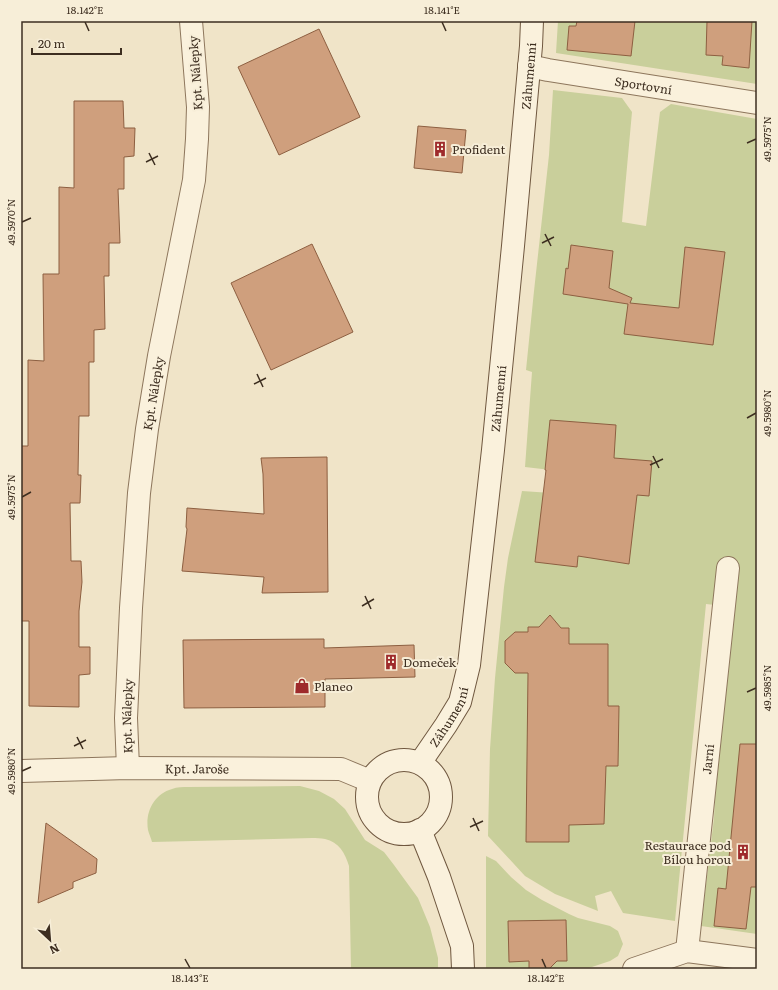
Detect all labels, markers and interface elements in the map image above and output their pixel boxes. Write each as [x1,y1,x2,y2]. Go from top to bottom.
text: 18.142°E [67,2,103,17]
text: 18.141°E [424,2,460,17]
scale bar [32,30,121,56]
text: 20 m [38,34,65,52]
street label: Kpt. Nálepky [183,35,207,111]
street label: Záhumenní [516,42,540,110]
street label: Sportovní [613,72,673,98]
text: 49.5975°N [759,116,774,162]
building icon: Profident [431,140,449,158]
place label: Profident [452,140,505,158]
text: 49.5970°N [3,199,18,245]
street label: Kpt. Nálepky [138,355,168,432]
street label: Záhumenní [486,364,510,433]
text: 49.5980°N [759,389,774,437]
text: 49.5975°N [3,474,18,520]
building icon: Domeček [382,653,400,671]
place label: Domeček [403,653,457,671]
text: 49.5985°N [759,665,774,711]
shop icon: Planeo [293,677,311,695]
place label: Planeo [314,677,353,695]
street label: Kpt. Nálepky [117,678,137,754]
street label: Záhumenní [425,685,472,750]
street label: Jarní [697,743,718,775]
text: 49.5980°N [3,747,18,795]
street label: Kpt. Jaroše [165,759,229,777]
place label: Restaurace pod Bílou horou [644,836,732,868]
building icon: Restaurace pod Bílou horou [734,843,752,861]
north arrow [30,920,70,960]
text: N [47,941,62,959]
text: 18.143°E [171,970,209,985]
text: 18.142°E [528,970,564,985]

